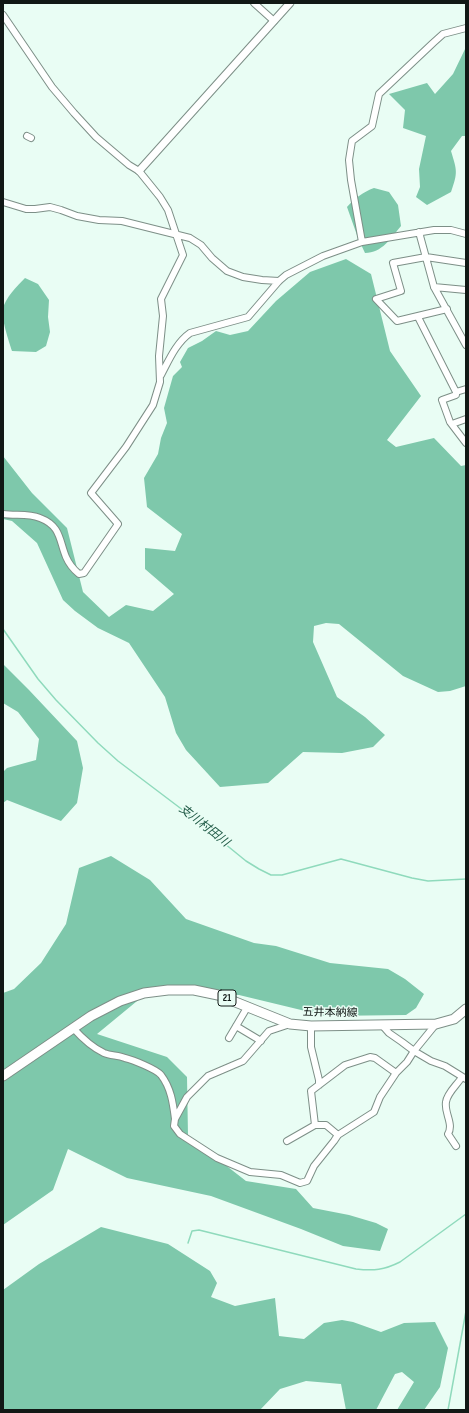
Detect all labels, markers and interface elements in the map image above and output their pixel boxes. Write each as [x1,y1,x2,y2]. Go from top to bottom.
water label: 支川村田川 [176,802,232,850]
road number: 21 [218,990,236,1006]
street label: 五井本納線 [302,1006,358,1020]

